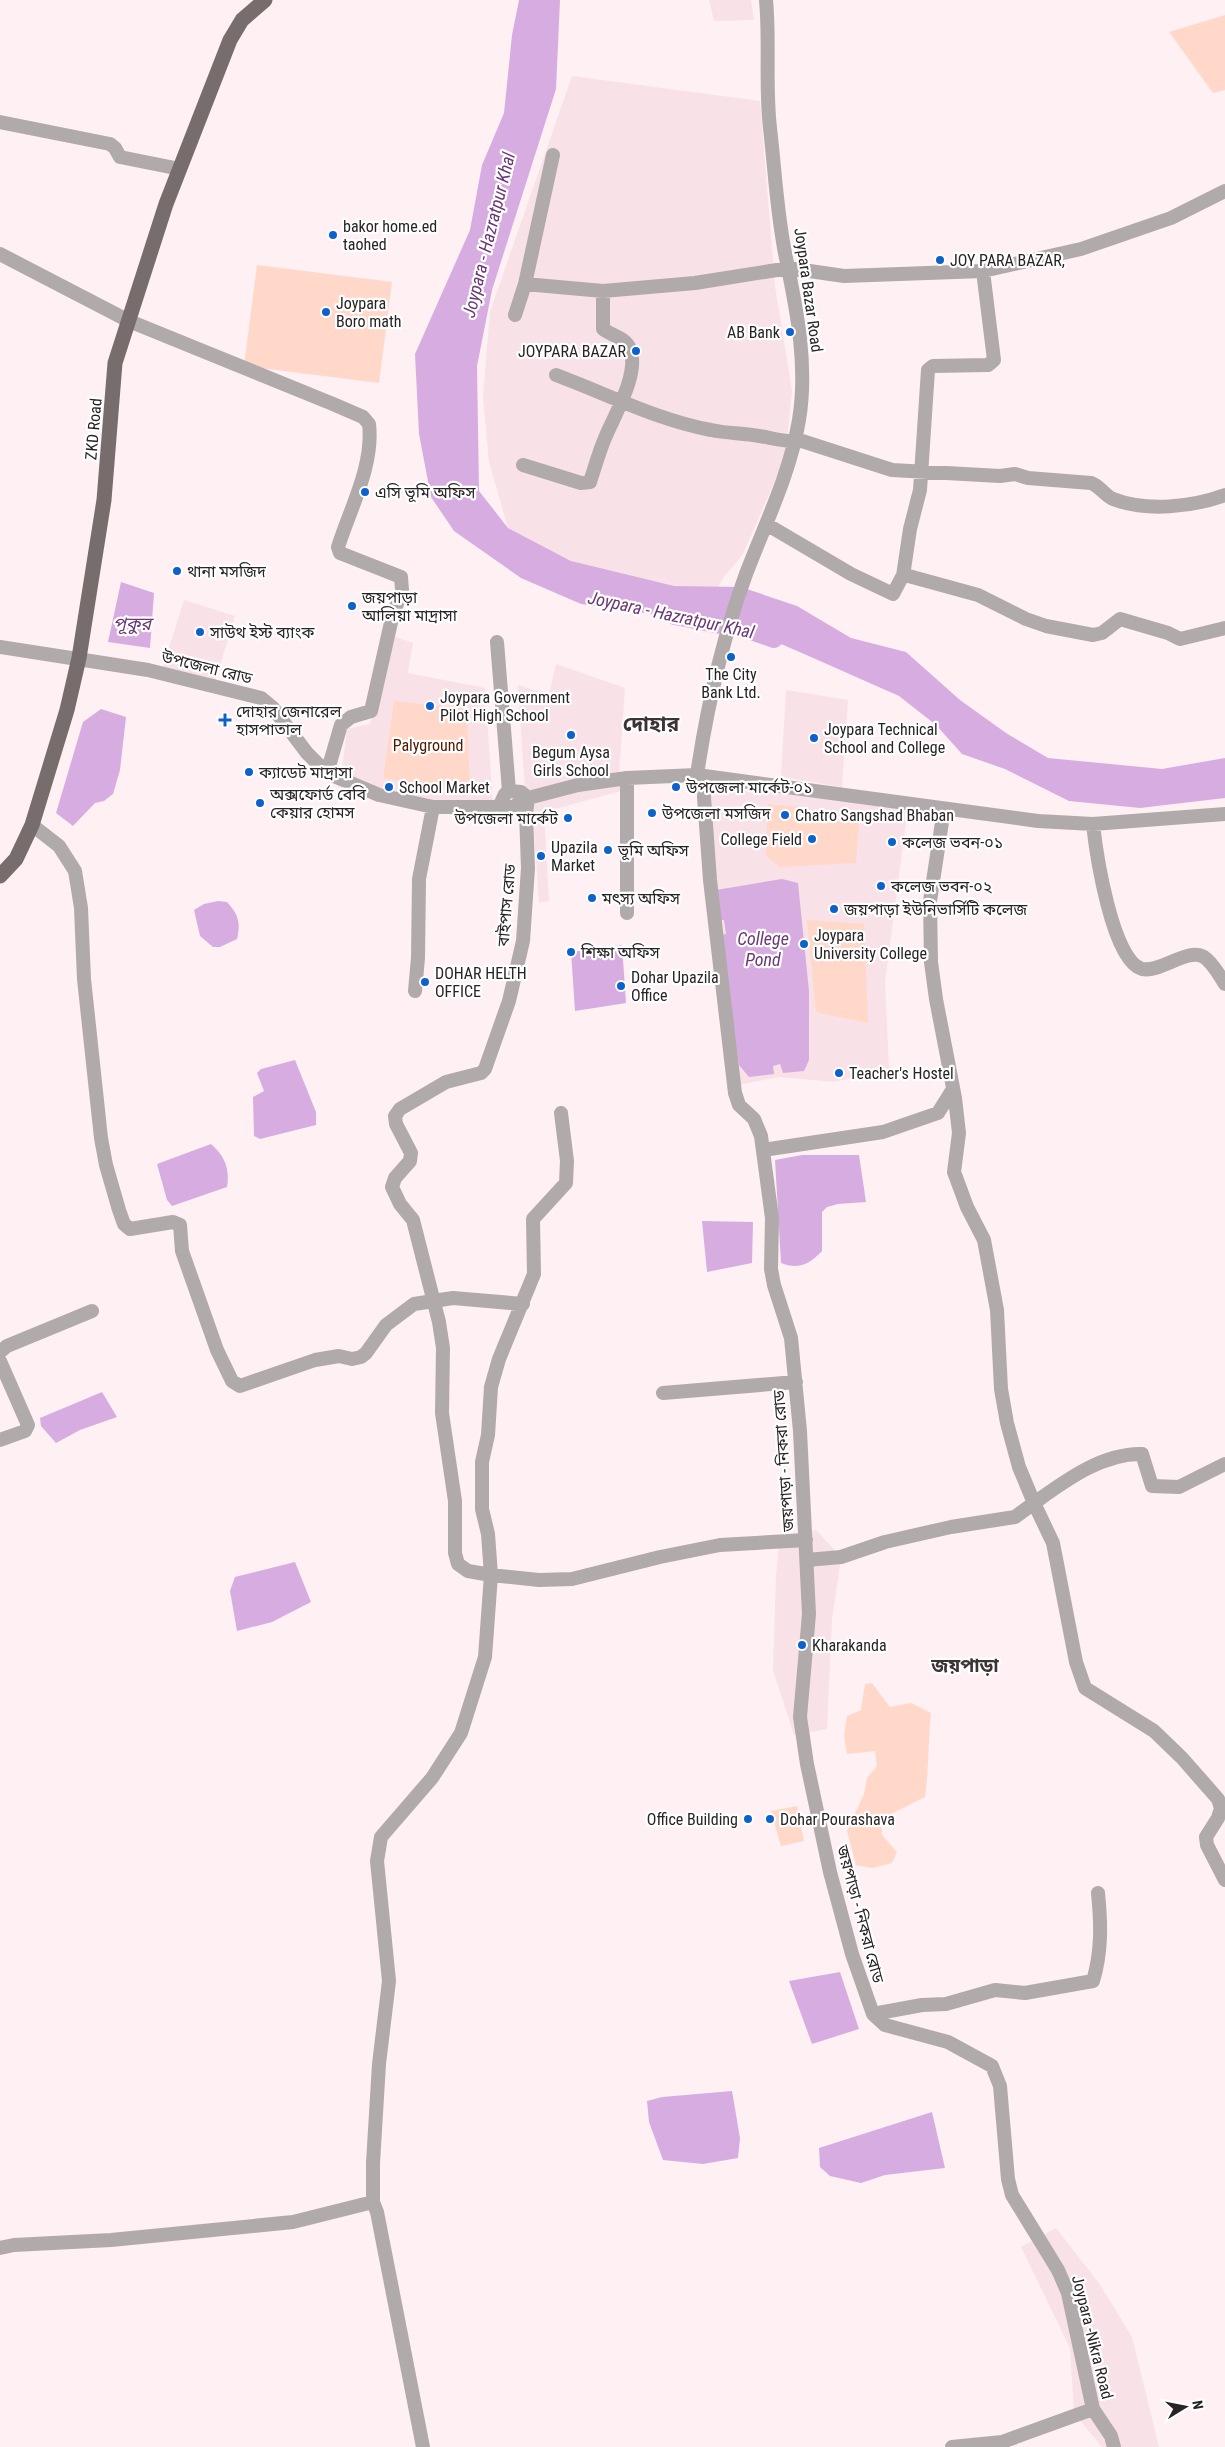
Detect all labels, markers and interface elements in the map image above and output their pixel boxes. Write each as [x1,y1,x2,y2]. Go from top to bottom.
water label: Joypara - Hazratpur Khal [458,149,519,320]
place label: bakor home.ed taohed [343,217,437,254]
street label: Joypara Bazar Road [790,227,827,354]
marker: bakor home.ed taohed [327,229,339,241]
place label: JOY PARA BAZAR, [950,251,1065,270]
marker: JOY PARA BAZAR, [934,254,946,266]
place label: Joypara Boro math [336,294,401,331]
marker: Joypara Boro math [320,306,332,318]
place label: AB Bank [727,323,781,342]
marker: AB Bank [784,326,796,338]
place label: JOYPARA BAZAR [518,342,627,361]
marker: JOYPARA BAZAR [630,345,642,357]
street label: ZKD Road [81,397,106,461]
place label: এসি ভূমি অফিস [375,483,476,502]
marker: এসি ভূমি অফিস [359,486,371,498]
place label: থানা মসজিদ [187,562,267,581]
marker: থানা মসজিদ [171,565,183,577]
water label: Joypara - Hazratpur Khal [586,587,757,643]
place label: জয়পাড়া আলিয়া মাদ্রাসা [361,588,458,625]
marker: জয়পাড়া আলিয়া মাদ্রাসা [346,600,358,612]
water label: পূকুর [113,613,154,635]
place label: সাউথ ইস্ট ব্যাংক [209,623,315,642]
marker: সাউথ ইস্ট ব্যাংক [194,626,206,638]
street label: উপজেলা রোড [158,647,255,688]
marker: The City Bank Ltd. [725,651,737,663]
place label: The City Bank Ltd. [701,665,761,702]
place label: Joypara Government Pilot High School [440,688,570,725]
marker: Joypara Government Pilot High School [424,700,436,712]
place label: দোহার জেনারেল হাসপাতাল [235,702,342,739]
district label: দোহার [623,712,680,736]
marker: দোহার জেনারেল হাসপাতাল [218,713,232,727]
place label: Joypara Technical School and College [824,720,945,757]
marker: Begum Aysa Girls School [565,729,577,741]
marker: Joypara Technical School and College [808,732,820,744]
park label: Palyground [393,736,463,755]
place label: Begum Aysa Girls School [532,743,610,780]
place label: ক্যাডেট মাদ্রাসা [258,763,353,782]
marker: ক্যাডেট মাদ্রাসা [243,766,255,778]
place label: School Market [399,778,490,797]
place label: উপজেলা মার্কেট-০১ [685,778,812,797]
marker: School Market [383,781,395,793]
marker: উপজেলা মার্কেট-০১ [670,781,682,793]
place label: অক্সফোর্ড বেবি কেয়ার হোমস [269,785,367,822]
marker: অক্সফোর্ড বেবি কেয়ার হোমস [254,797,266,809]
place label: উপজেলা মসজিদ [661,804,772,823]
place label: Chatro Sangshad Bhaban [795,806,954,825]
marker: উপজেলা মসজিদ [646,807,658,819]
place label: উপজেলা মার্কেট [453,809,558,828]
marker: Chatro Sangshad Bhaban [779,809,791,821]
marker: উপজেলা মার্কেট [562,812,574,824]
place label: College Field [721,830,802,849]
marker: College Field [806,833,818,845]
place label: কলেজ ভবন-০১ [901,833,1003,852]
marker: কলেজ ভবন-০১ [886,836,898,848]
place label: Upazila Market [551,838,598,875]
place label: ভূমি অফিস [617,841,690,860]
marker: ভূমি অফিস [602,844,614,856]
marker: Upazila Market [535,850,547,862]
street label: বাইপাস রোড [493,862,520,948]
place label: কলেজ ভবন-০২ [890,877,993,896]
marker: কলেজ ভবন-০২ [875,880,887,892]
place label: মৎস্য অফিস [601,889,681,908]
marker: মৎস্য অফিস [586,892,598,904]
place label: জয়পাড়া ইউনিভার্সিটি কলেজ [843,900,1027,919]
marker: জয়পাড়া ইউনিভার্সিটি কলেজ [828,903,840,915]
place label: Joypara University College [814,926,927,963]
water label: College Pond [737,928,789,970]
marker: Joypara University College [798,938,810,950]
place label: শিক্ষা অফিস [580,943,661,962]
marker: শিক্ষা অফিস [565,946,577,958]
place label: DOHAR HELTH OFFICE [435,964,527,1001]
place label: Dohar Upazila Office [631,968,719,1005]
marker: DOHAR HELTH OFFICE [419,976,431,988]
marker: Dohar Upazila Office [615,980,627,992]
place label: Teacher's Hostel [849,1064,954,1083]
marker: Teacher's Hostel [833,1067,845,1079]
street label: জয়পাড়া - নিকরা রোড [769,1389,798,1533]
place label: Kharakanda [812,1636,887,1655]
marker: Kharakanda [796,1639,808,1651]
district label: জয়পাড়া [930,1654,999,1677]
place label: Office Building [647,1810,738,1829]
place label: Dohar Pourashava [780,1810,895,1829]
marker: Office Building [742,1813,754,1825]
marker: Dohar Pourashava [764,1813,776,1825]
street label: জয়পাড়া - নিকরা রোড [833,1842,888,1986]
street label: Joypara -Nikra Road [1068,2273,1117,2401]
north arrow [1160,2382,1210,2432]
text: N [1189,2399,1206,2410]

